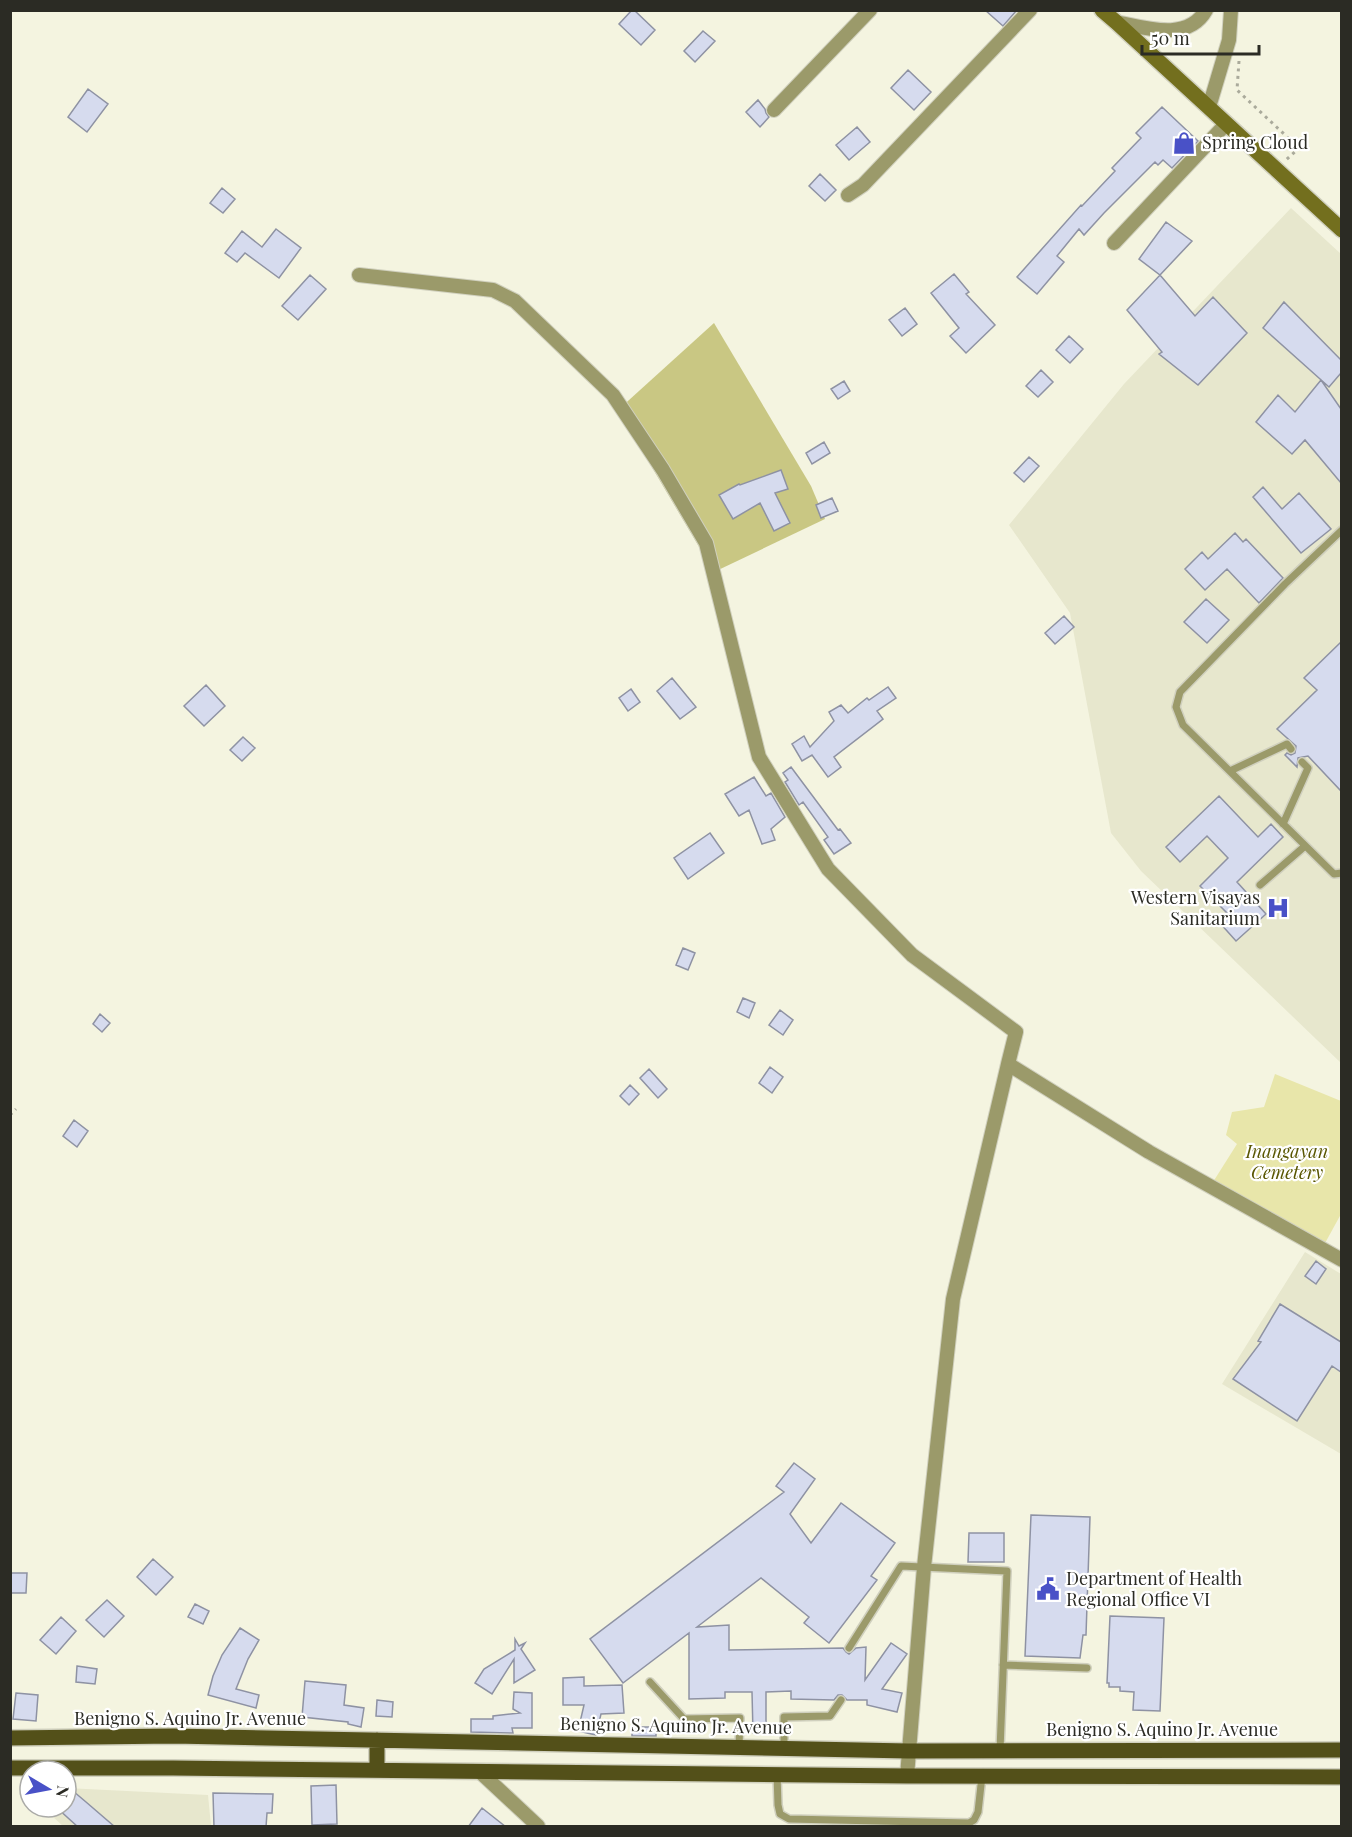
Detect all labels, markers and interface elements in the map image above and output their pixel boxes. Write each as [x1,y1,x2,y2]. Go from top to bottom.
scale bar [1142,18,1259,56]
text: 50 m [1151,26,1190,50]
shop icon: Spring Cloud [1171,130,1197,156]
place label: Spring Cloud [1202,130,1309,154]
place label: Western Visayas Sanitarium [1130,885,1260,930]
hospital icon: Western Visayas Sanitarium [1265,895,1291,921]
park label: Inangayan Cemetery [1245,1139,1328,1184]
place label: Department of Health Regional Office VI [1066,1566,1243,1611]
public building icon: Department of Health Regional Office VI [1035,1576,1061,1602]
street label: Benigno S. Aquino Jr. Avenue [74,1706,306,1730]
street label: Benigno S. Aquino Jr. Avenue [560,1711,792,1739]
street label: Benigno S. Aquino Jr. Avenue [1046,1717,1278,1741]
north arrow [18,1759,78,1819]
text: N [52,1784,75,1800]

